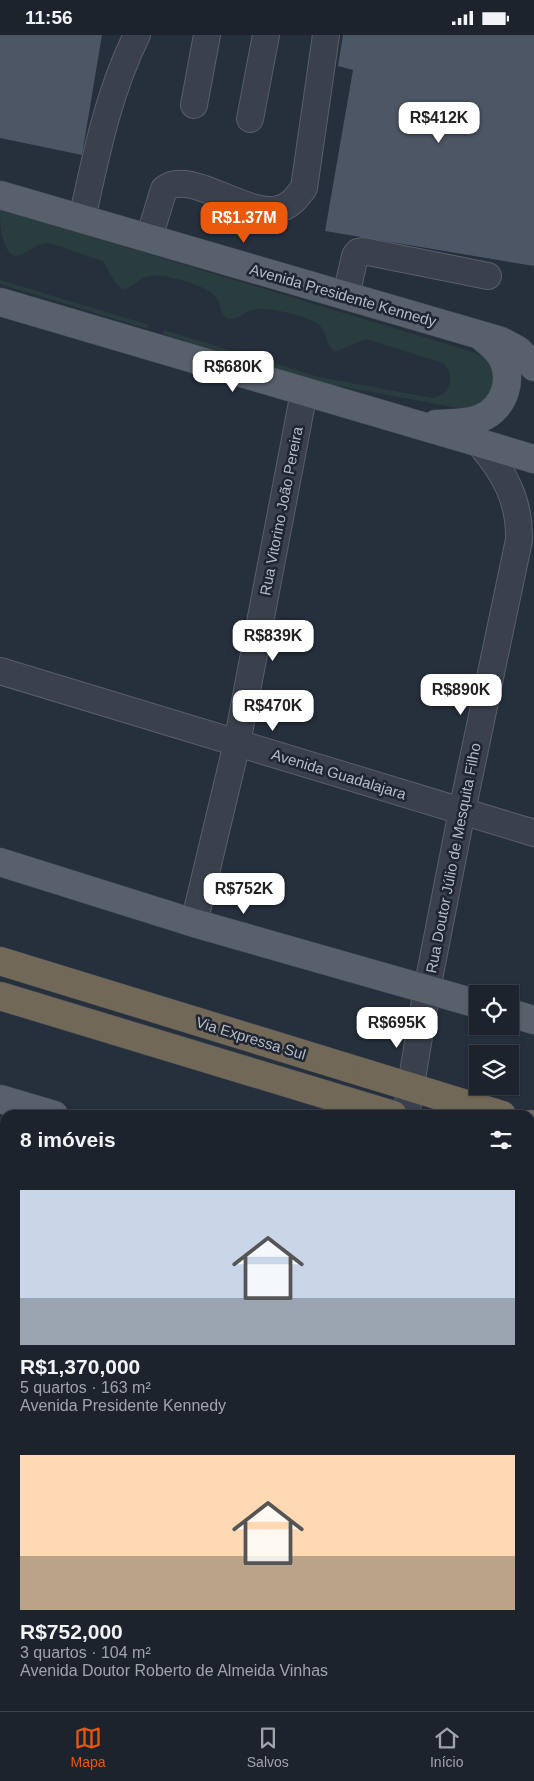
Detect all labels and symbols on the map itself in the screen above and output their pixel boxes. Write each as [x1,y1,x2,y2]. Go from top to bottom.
pin: R$412K [398,101,480,144]
pin: R$1.37M [198,201,290,244]
street label: Avenida Presidente Kennedy [248,260,439,330]
pin: R$680K [192,351,274,393]
street label: Rua Vitorino João Pereira [256,425,306,597]
pin: R$839K [232,619,314,662]
pin: R$890K [420,673,502,716]
pin: R$470K [232,689,314,732]
street label: Rua Doutor Júlio de Mesquita Filho [422,741,484,975]
street label: Avenida Guadalajara [270,745,409,803]
pin: R$752K [203,873,285,915]
pin: R$695K [356,1007,438,1049]
street label: Via Expressa Sul [194,1013,308,1063]

